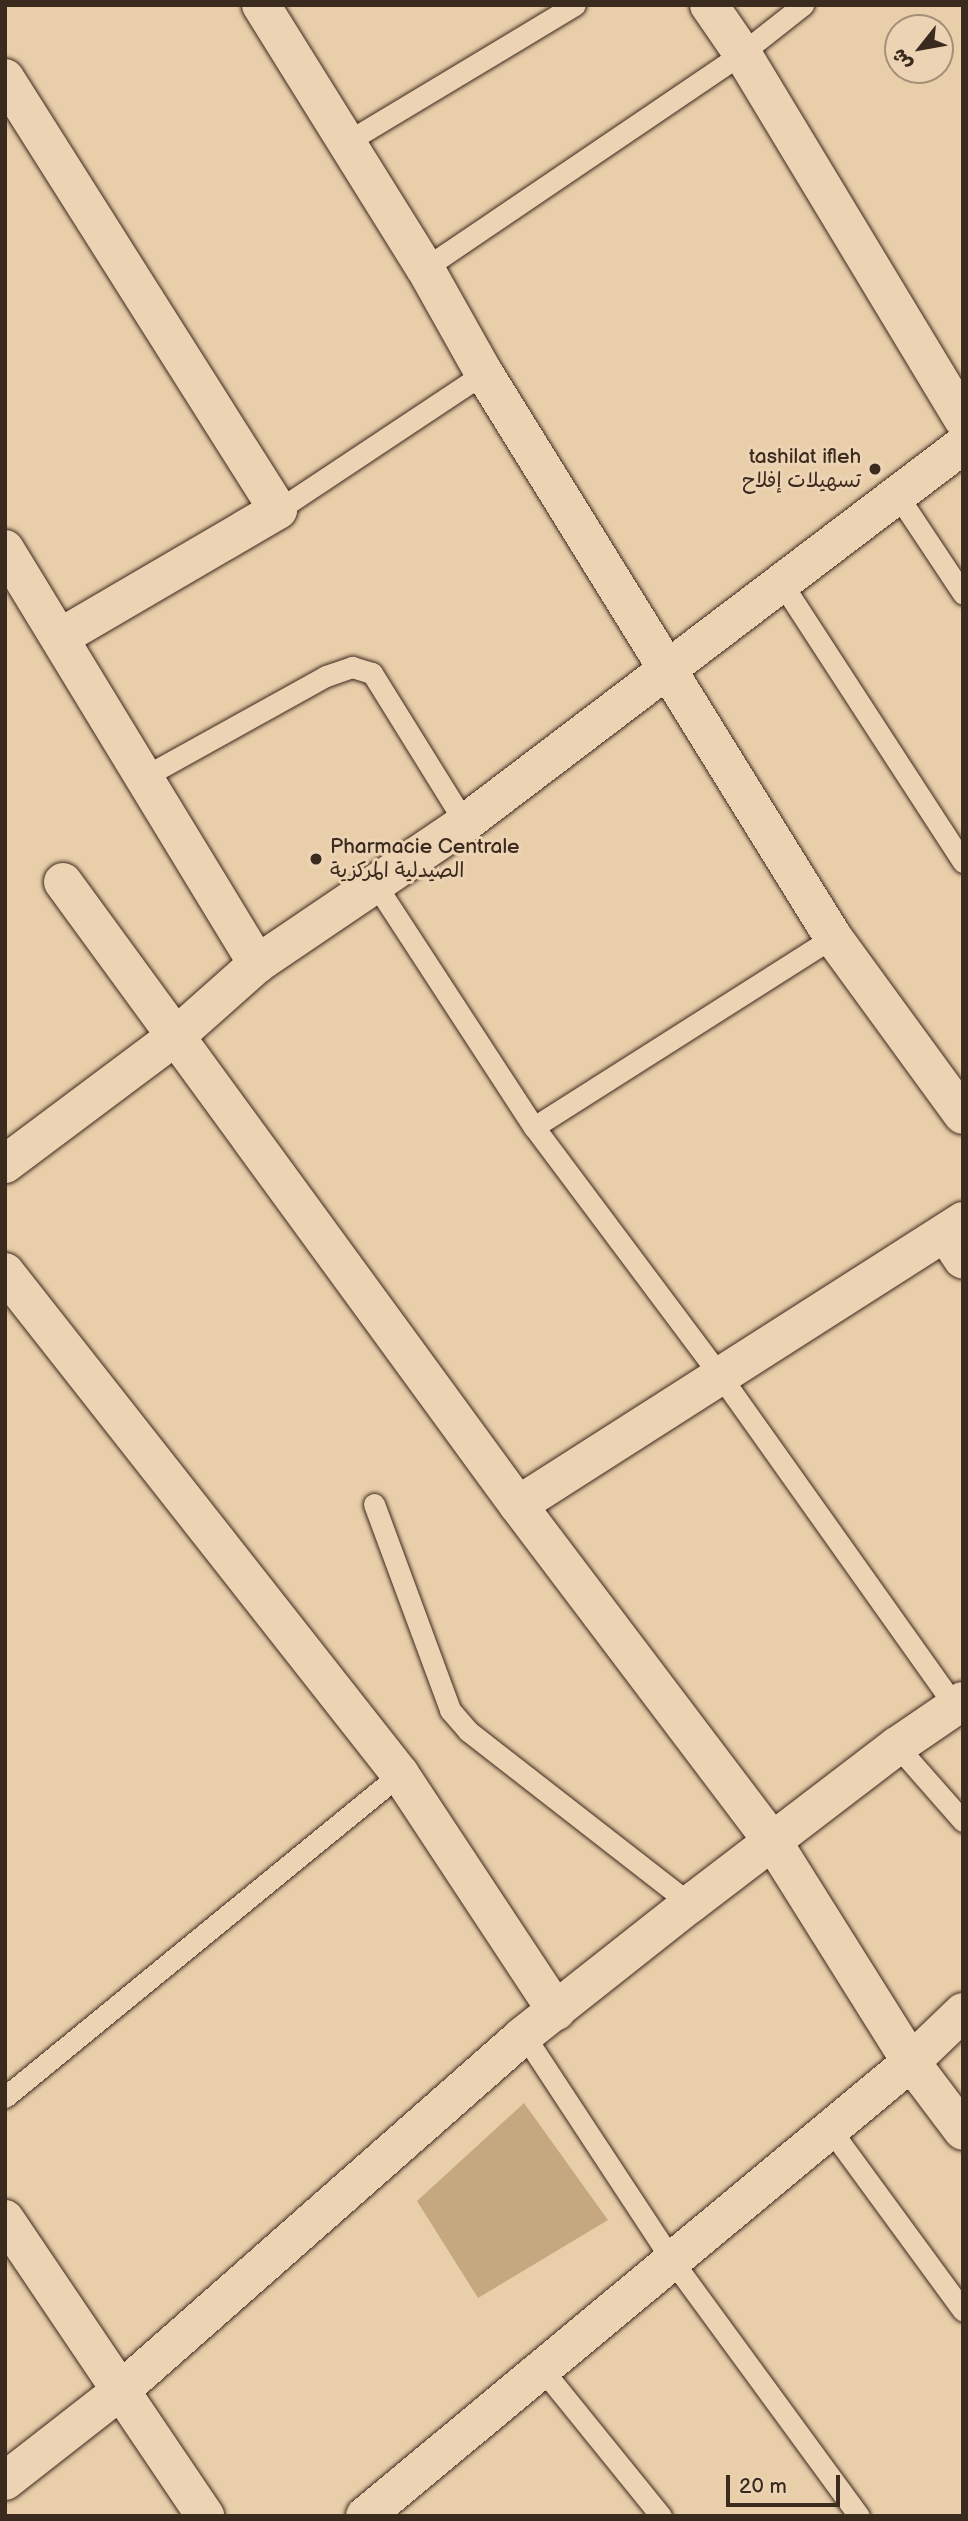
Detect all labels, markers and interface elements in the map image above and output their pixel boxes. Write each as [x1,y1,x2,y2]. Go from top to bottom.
north arrow [884,14,954,84]
text: ش [887,44,918,74]
place label: tashilat ifleh تسهيلات إفلاح [742,444,861,494]
marker: tashilat ifleh تسهيلات إفلاح [867,461,883,477]
place label: Pharmacie Centrale الصيدلية المركزية [330,834,519,884]
marker: Pharmacie Centrale الصيدلية المركزية [308,851,324,867]
scale bar [730,2462,844,2506]
text: 20 m [739,2474,787,2499]

